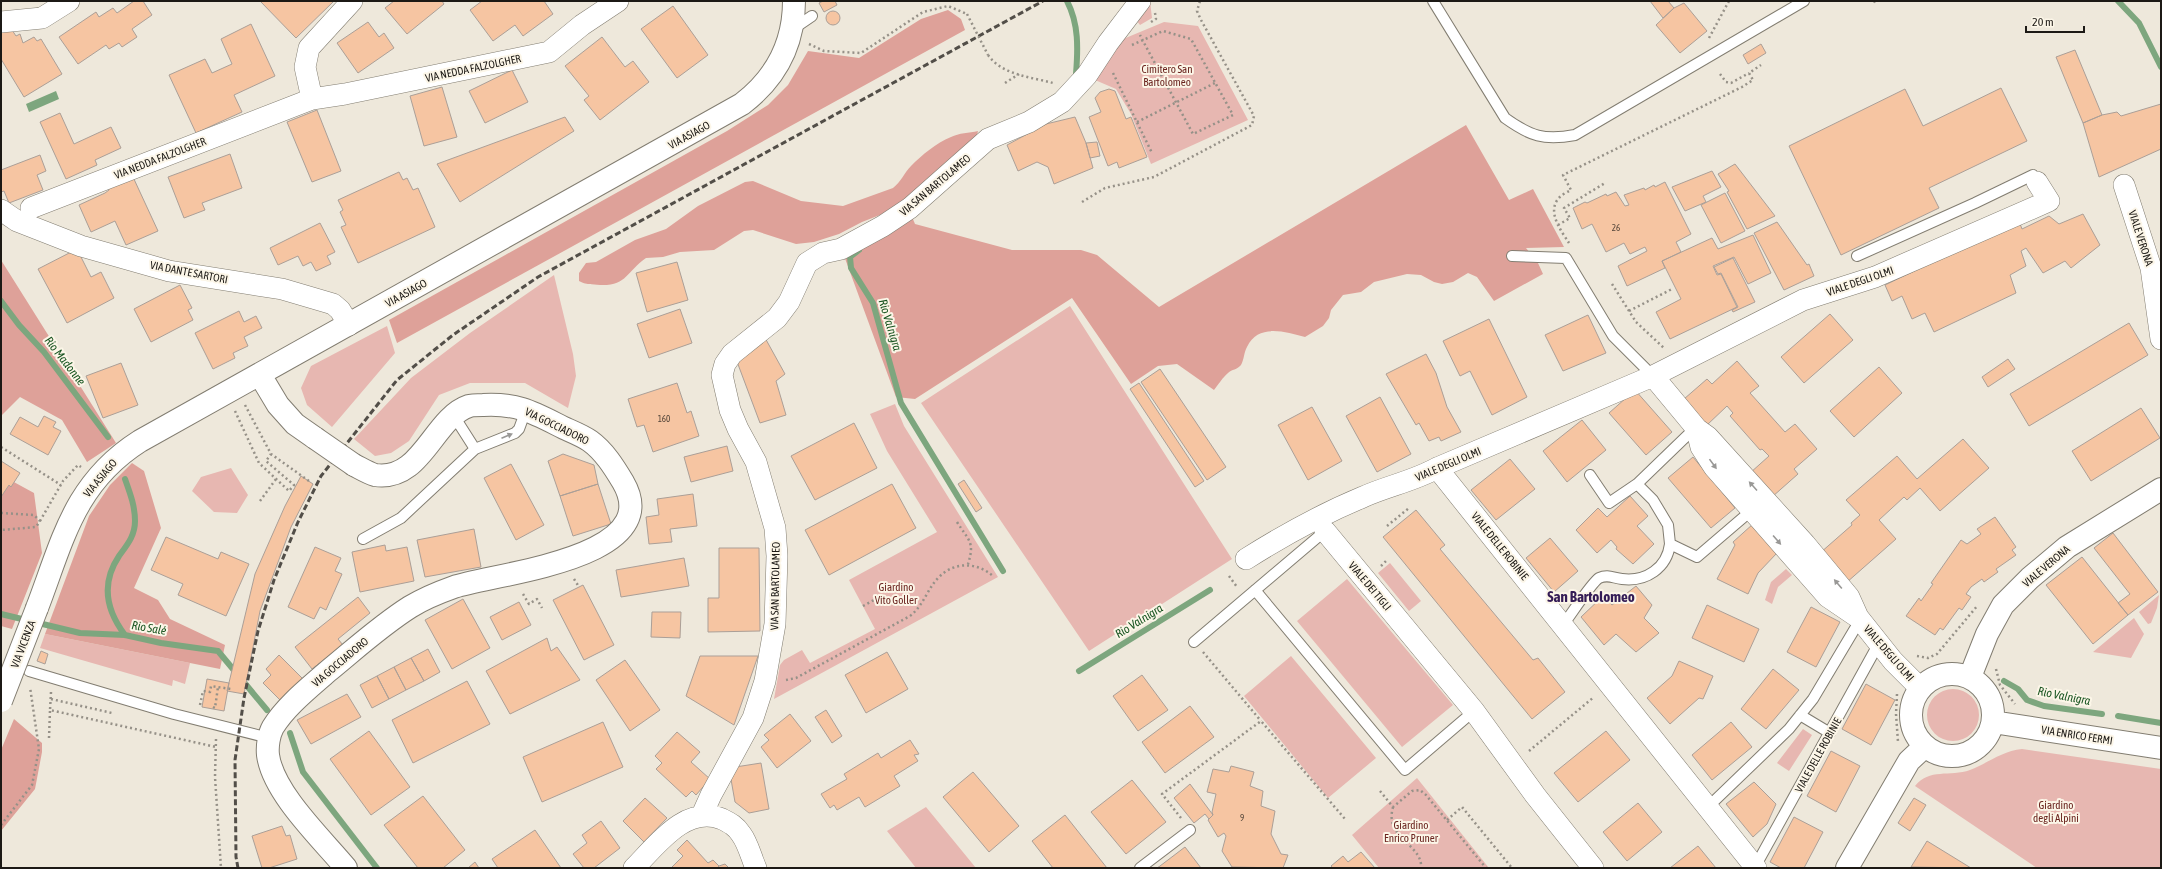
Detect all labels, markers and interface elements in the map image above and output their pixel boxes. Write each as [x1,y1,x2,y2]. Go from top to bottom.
scale bar [2026,8,2084,34]
text: 20 m [2032,15,2054,29]
street label: VIA NEDDA FALZOLGHER [424,52,522,84]
park label: Cimitero San Bartolomeo [1142,63,1192,88]
street label: VIA ASIAGO [666,119,712,151]
street label: VIA NEDDA FALZOLGHER [112,135,208,181]
street label: VIA SAN BARTOLAMEO [897,152,973,218]
street label: VIALE VERONA [2126,209,2156,268]
house number: 26 [1612,223,1620,233]
street label: VIA DANTE SARTORI [149,259,229,285]
street label: VIALE DEGLI OLMI [1825,264,1895,298]
street label: VIA ASIAGO [383,277,429,309]
water label: Rio Valnigra [876,297,905,353]
water label: Rio Madonne [42,334,89,389]
street label: VIA GOCCIADORO [523,405,591,447]
house number: 160 [658,414,670,424]
one-way arrow [501,433,513,439]
street label: VIALE DEGLI OLMI [1413,445,1483,483]
street label: VIA ASIAGO [81,457,119,499]
one-way arrow [1708,459,1717,470]
one-way arrow [1748,481,1758,491]
street label: VIALE DELLE ROBINIE [1469,510,1531,582]
one-way arrow [1773,534,1782,545]
street label: VIA SAN BARTOLAMEO [768,542,782,630]
street label: VIALE VERONA [2020,542,2072,589]
street label: VIALE DEI TIGLI [1346,559,1394,613]
one-way arrow [1834,579,1843,590]
park label: Giardino Vito Goller [875,581,918,606]
district label: San Bartolomeo [1547,588,1635,605]
water label: Rio Valnigra [1113,601,1166,641]
street label: VIA VICENZA [8,618,38,669]
water label: Rio Salé [130,618,168,638]
street label: VIALE DEGLI OLMI [1861,623,1917,683]
street label: VIA GOCCIADORO [309,635,371,689]
water label: Rio Valnigra [2036,684,2092,708]
street label: VIALE DELLE ROBINIE [1793,715,1844,794]
street label: VIA ENRICO FERMI [2040,723,2114,747]
park label: Giardino degli Alpini [2033,799,2079,824]
house number: 9 [1240,813,1244,823]
park label: Giardino Enrico Pruner [1384,819,1439,844]

